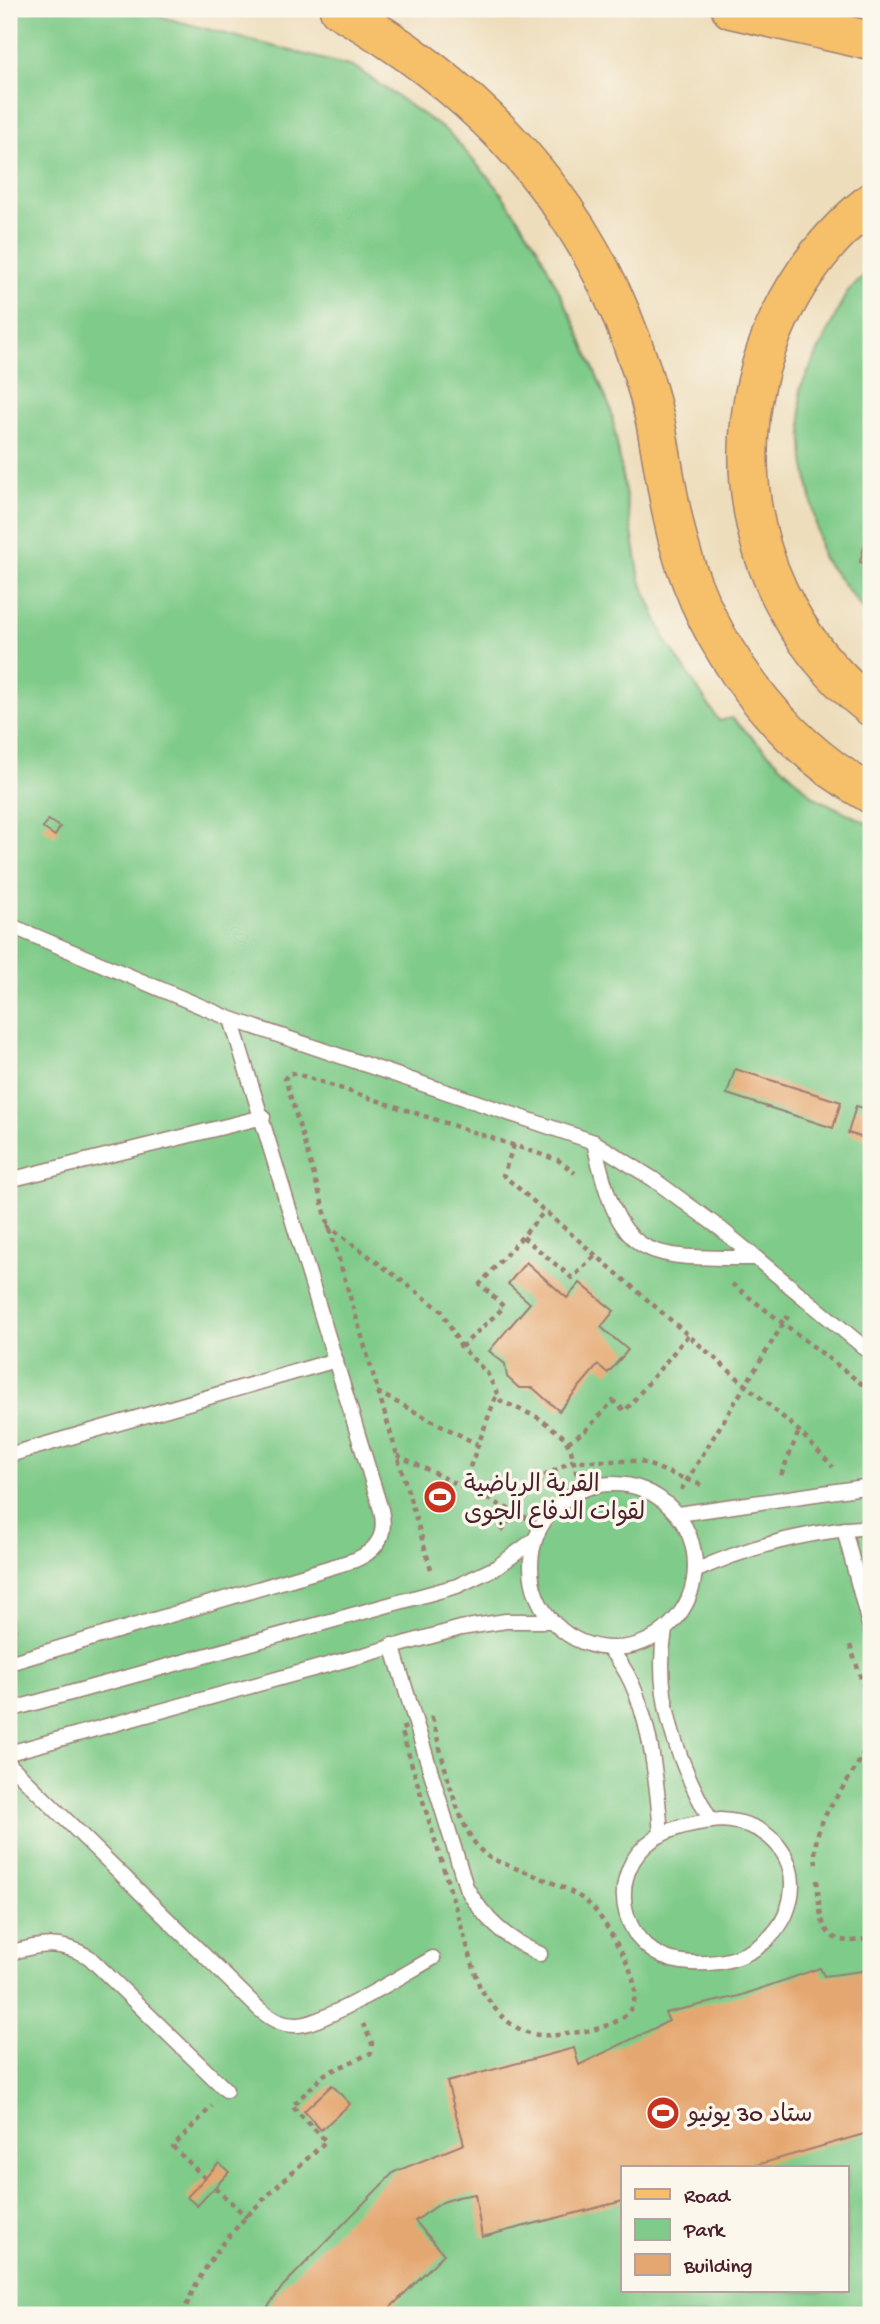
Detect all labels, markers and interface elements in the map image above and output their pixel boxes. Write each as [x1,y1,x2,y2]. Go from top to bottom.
place label: القرية الرياضية لقوات الدفاع الجوى [464,1472,645,1529]
sports icon: القرية الرياضية لقوات الدفاع الجوى [421,1478,459,1516]
sports icon: ستاد 30 يونيو [644,2094,682,2132]
place label: ستاد 30 يونيو [687,2102,813,2131]
legend [621,2166,848,2292]
text: Road [684,2186,732,2211]
text: Park [683,2220,727,2245]
text: Building [683,2256,753,2281]

